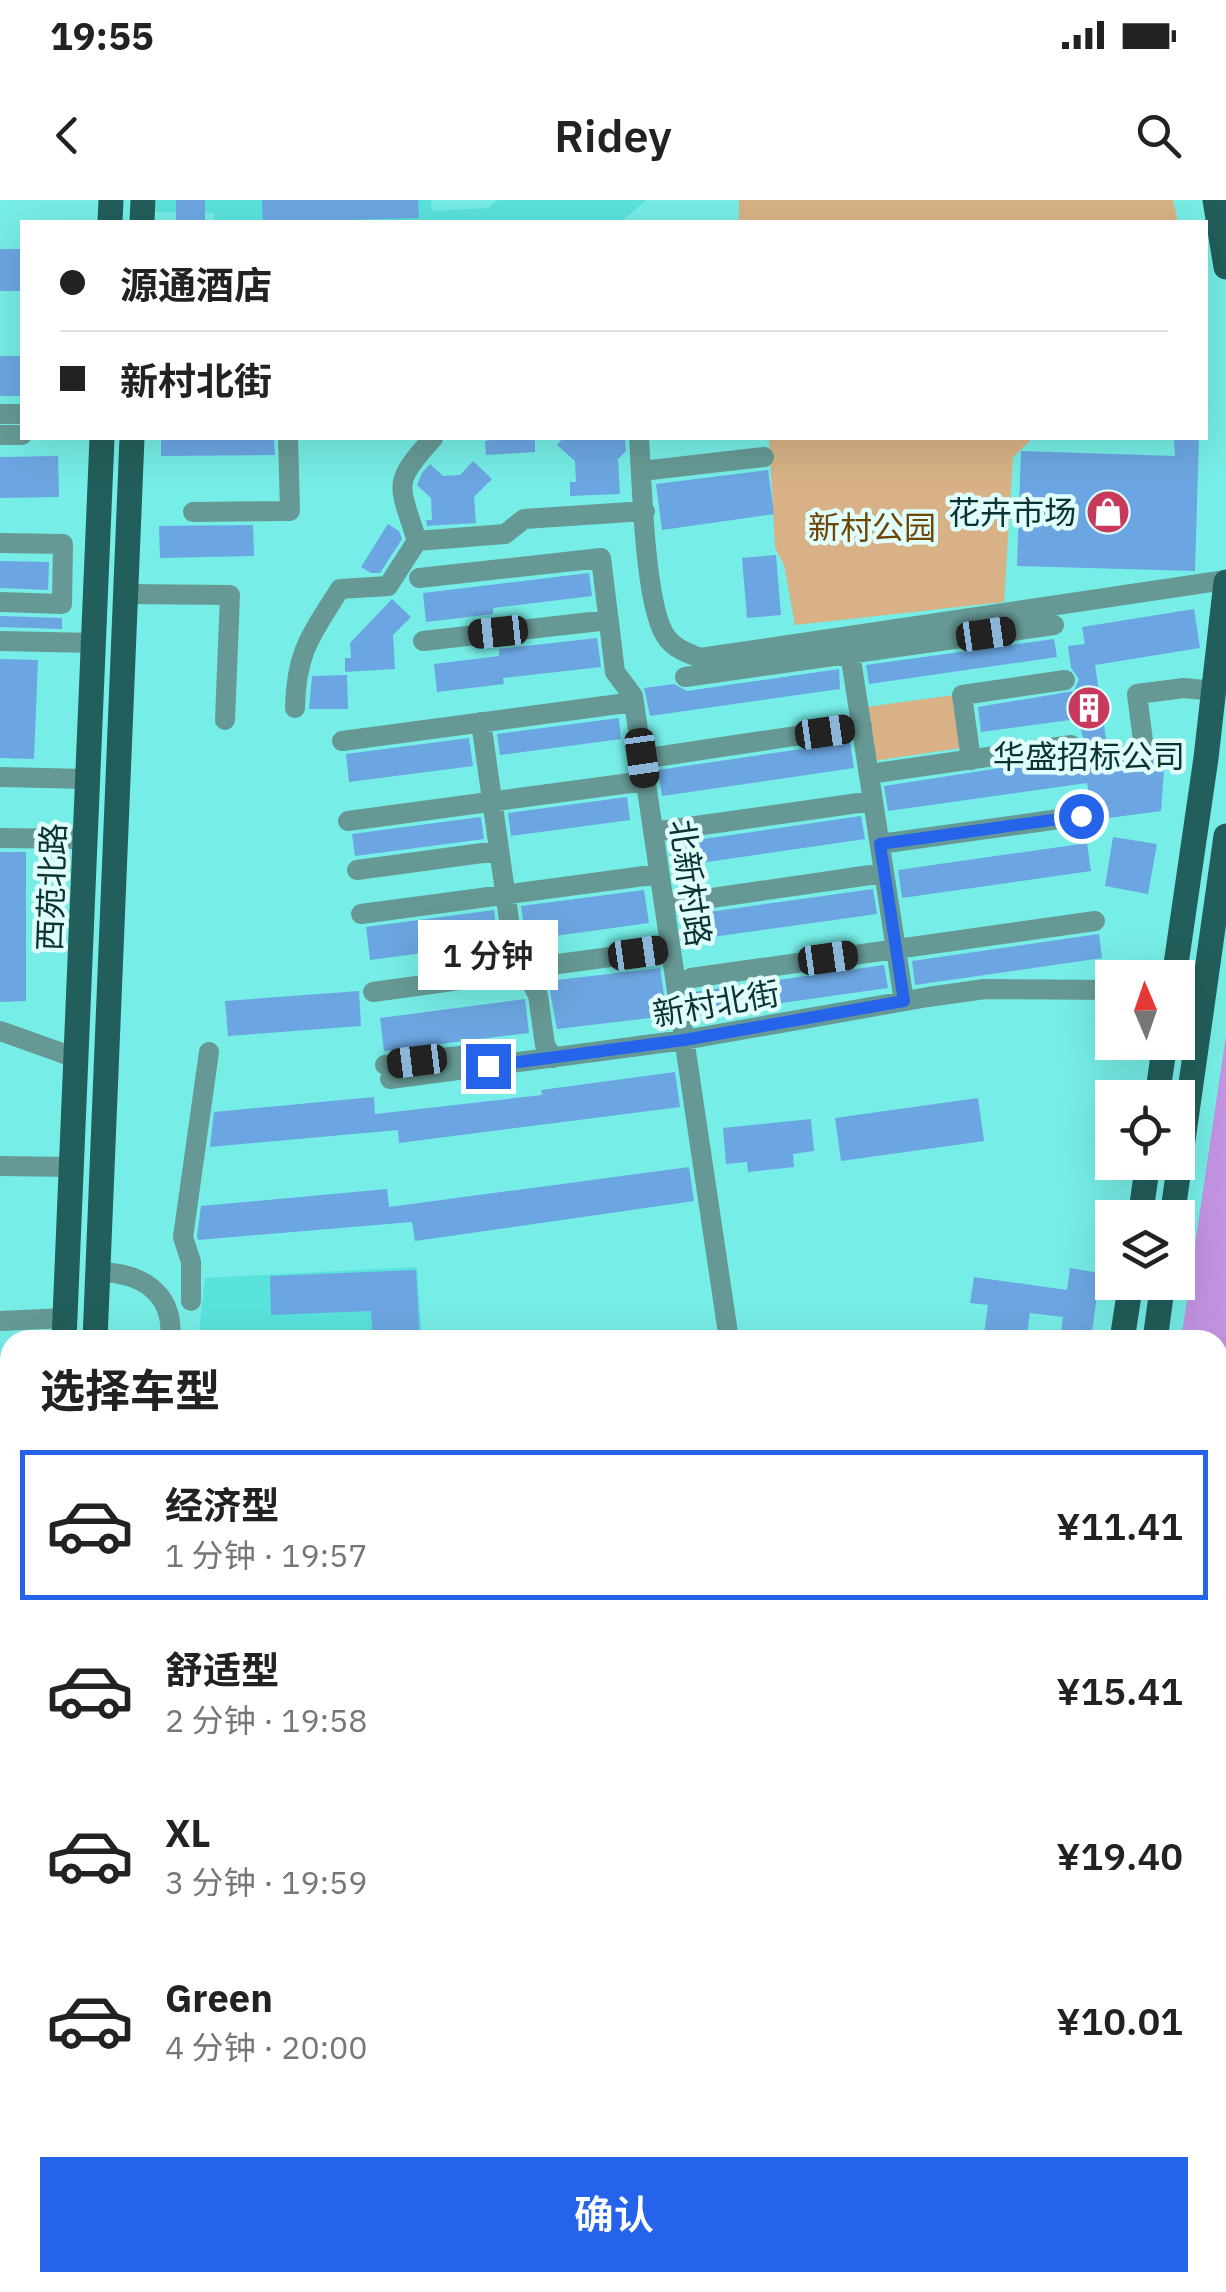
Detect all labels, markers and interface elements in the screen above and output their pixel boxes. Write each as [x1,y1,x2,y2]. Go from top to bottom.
text: 19:55 [50,11,154,60]
text: Ridey [554,106,672,164]
icon: back [40,108,95,163]
icon: search [1131,108,1186,163]
text: 源通酒店 [120,260,272,309]
text: 新村北街 [120,356,272,405]
shop icon: 花卉市场 [1085,489,1131,535]
place label: 花卉市场 [948,491,1076,533]
park label: 新村公园 [808,506,936,548]
car [467,614,529,650]
car [954,615,1018,653]
building icon: 华盛招标公司 [1066,685,1112,731]
car [793,713,857,751]
car [623,726,661,790]
place label: 华盛招标公司 [993,735,1185,777]
route start [1059,794,1104,839]
street label: 北新村路 [661,817,721,949]
street label: 西苑北路 [28,822,74,952]
callout: 1 分钟 [418,921,558,991]
text: 1 分钟 [443,934,533,976]
car [606,934,670,972]
car [796,939,860,977]
north arrow [1095,960,1195,1060]
map controls [1095,960,1195,1300]
street label: 新村北街 [649,971,783,1035]
car [385,1042,449,1080]
route end [466,1044,511,1089]
button: locate [1095,1080,1195,1180]
button: layers [1095,1200,1195,1300]
text: 选择车型 [40,1361,220,1419]
icon: car [45,1480,135,1570]
text: 经济型 [165,1480,279,1529]
text: ¥11.41 [1056,1501,1183,1550]
text: 1 分钟 · 19:57 [165,1534,367,1576]
icon: car [45,1645,135,1735]
text: 舒适型 [165,1645,279,1694]
text: ¥15.41 [1056,1666,1183,1715]
text: 2 分钟 · 19:58 [165,1699,367,1741]
text: XL [165,1808,211,1857]
icon: car [45,1810,135,1900]
text: ¥19.40 [1056,1831,1183,1880]
text: 3 分钟 · 19:59 [165,1861,367,1903]
text: Green [165,1973,273,2022]
icon: car [45,1975,135,2065]
text: ¥10.01 [1056,1996,1183,2045]
text: 4 分钟 · 20:00 [165,2026,367,2068]
button: 确认 [40,2157,1188,2272]

